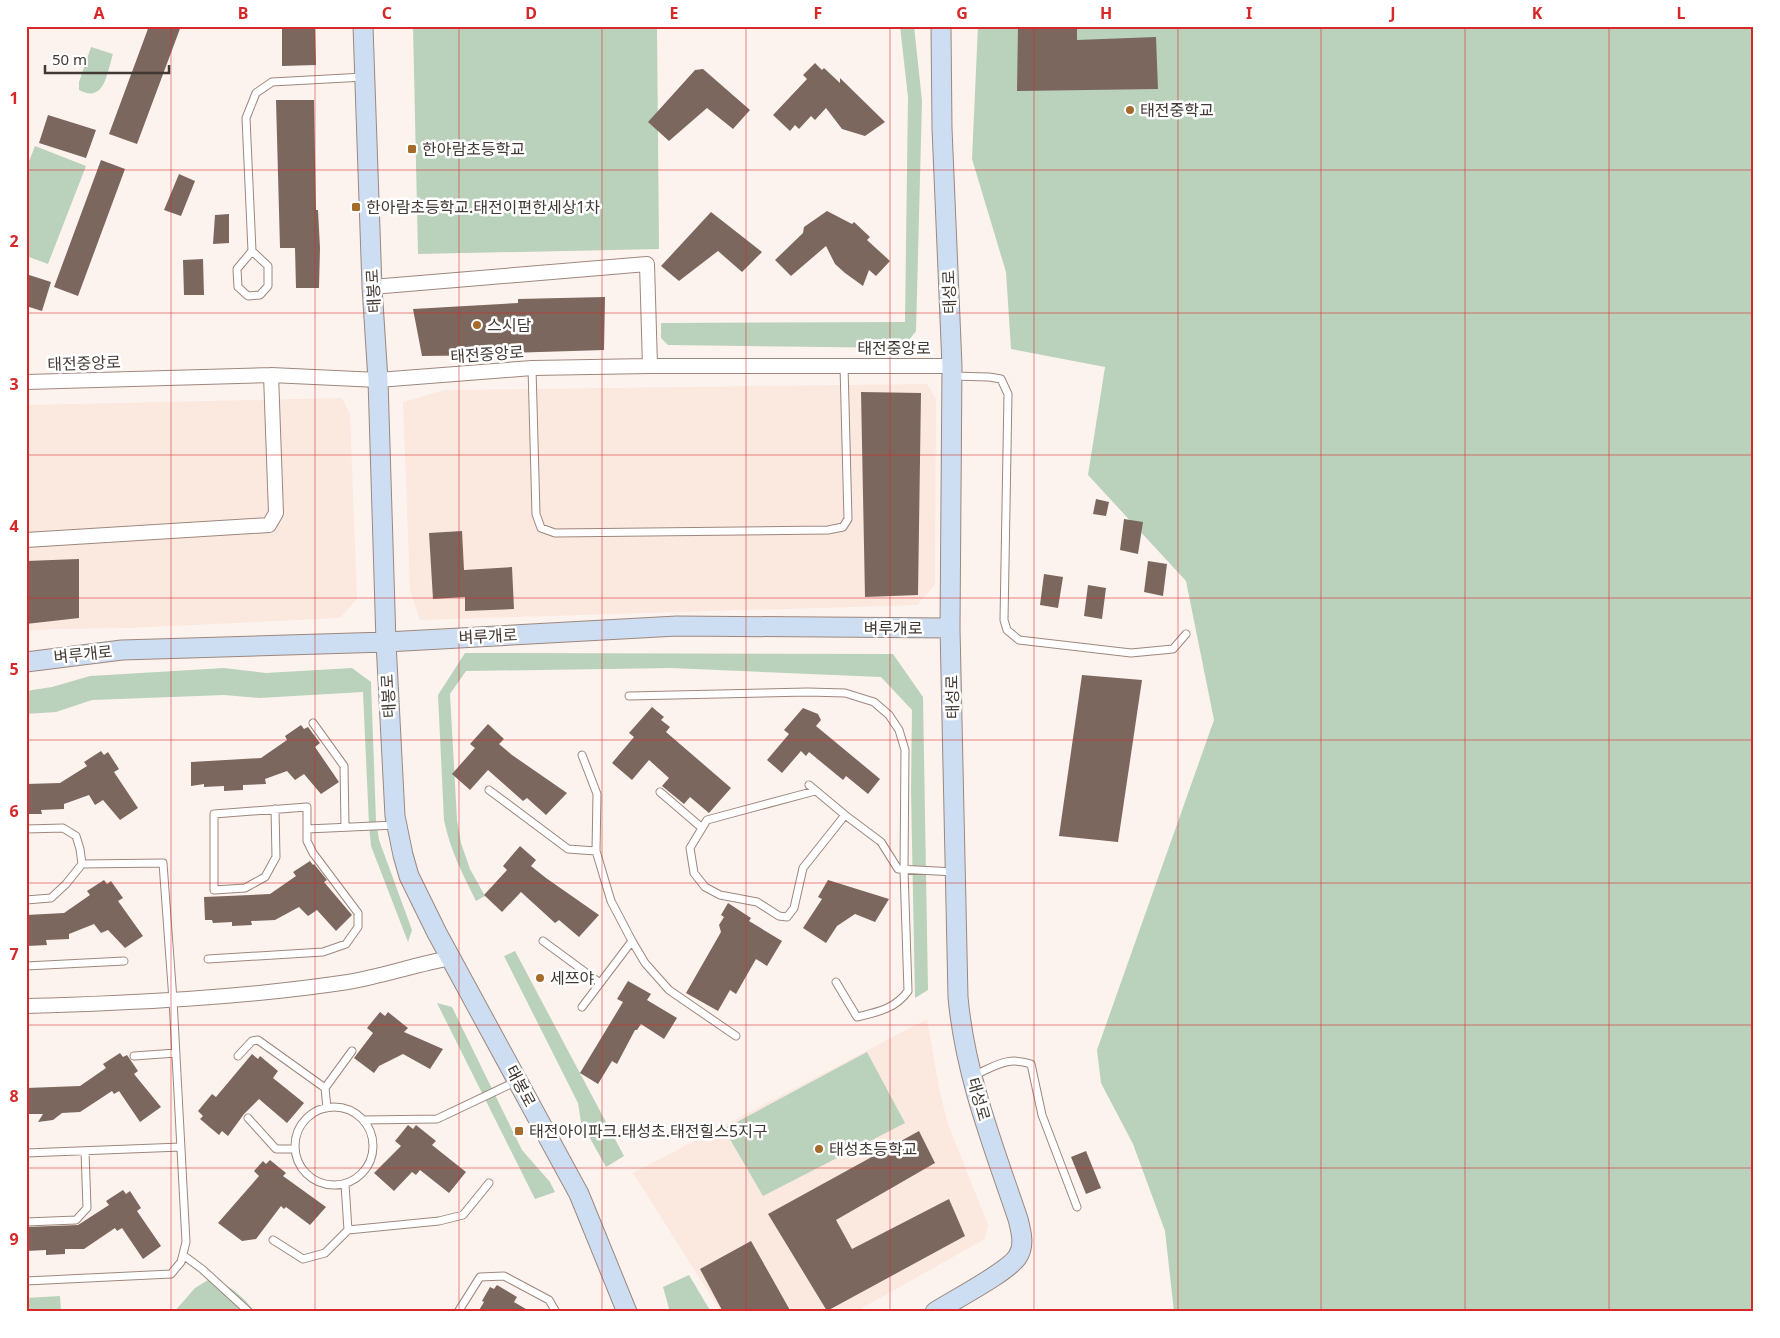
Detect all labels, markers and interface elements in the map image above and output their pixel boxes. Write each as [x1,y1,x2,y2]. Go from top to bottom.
text: A [93,2,105,24]
text: B [238,2,248,24]
text: C [382,2,392,24]
text: D [525,2,537,24]
text: E [670,2,679,24]
text: F [814,2,822,24]
text: G [956,2,968,24]
text: H [1100,2,1112,24]
text: I [1246,2,1252,24]
text: J [1388,2,1396,24]
text: K [1532,2,1543,24]
text: L [1677,2,1686,24]
scale bar [45,42,169,74]
text: 50 m [52,49,87,69]
text: 1 [9,87,19,109]
place label: 태전중학교 [1140,99,1214,121]
marker: 태전중학교 [1124,104,1136,116]
place label: 한아람초등학교 [422,138,525,160]
marker: 한아람초등학교 [406,143,418,155]
place label: 한아람초등학교.태전이편한세상1차 [366,196,601,218]
marker: 한아람초등학교.태전이편한세상1차 [350,201,362,213]
text: 2 [9,230,19,252]
street label: 태봉로 [361,268,385,314]
street label: 태성로 [937,269,961,314]
place label: 스시담 [487,314,531,336]
marker: 스시담 [471,319,483,331]
street label: 태전중앙로 [857,337,931,359]
street label: 태전중앙로 [450,340,525,368]
street label: 태전중앙로 [47,351,121,375]
text: 3 [9,373,19,395]
text: 4 [9,515,19,537]
street label: 벼루개로 [864,617,923,639]
street label: 벼루개로 [458,623,518,649]
street label: 벼루개로 [53,640,114,668]
text: 5 [9,658,19,680]
street label: 태봉로 [376,673,400,719]
street label: 태성로 [941,674,963,719]
text: 6 [9,800,19,822]
text: 7 [9,943,19,965]
place label: 세쯔야 [550,967,594,989]
marker: 세쯔야 [534,972,546,984]
street label: 태봉로 [501,1061,541,1111]
street label: 태성로 [962,1075,996,1124]
text: 8 [9,1085,19,1107]
place label: 태전아이파크.태성초.태전힐스5지구 [529,1120,768,1142]
marker: 태전아이파크.태성초.태전힐스5지구 [513,1125,525,1137]
place label: 태성초등학교 [829,1138,917,1160]
marker: 태성초등학교 [813,1143,825,1155]
text: 9 [9,1228,19,1250]

